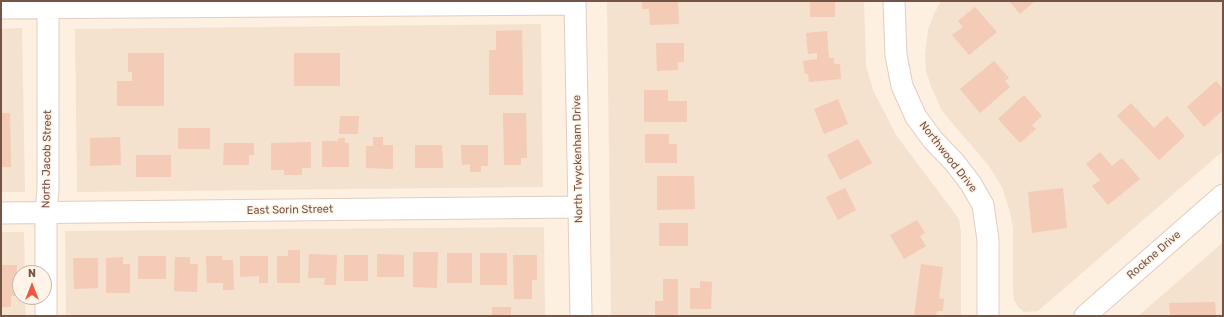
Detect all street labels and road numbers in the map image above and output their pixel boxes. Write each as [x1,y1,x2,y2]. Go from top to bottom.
street label: North Twyckenham Drive [570,95,586,223]
street label: North Jacob Street [40,110,54,208]
street label: Northwood Drive [916,119,980,195]
street label: East Sorin Street [247,203,333,217]
street label: Rockne Drive [1124,228,1184,282]

